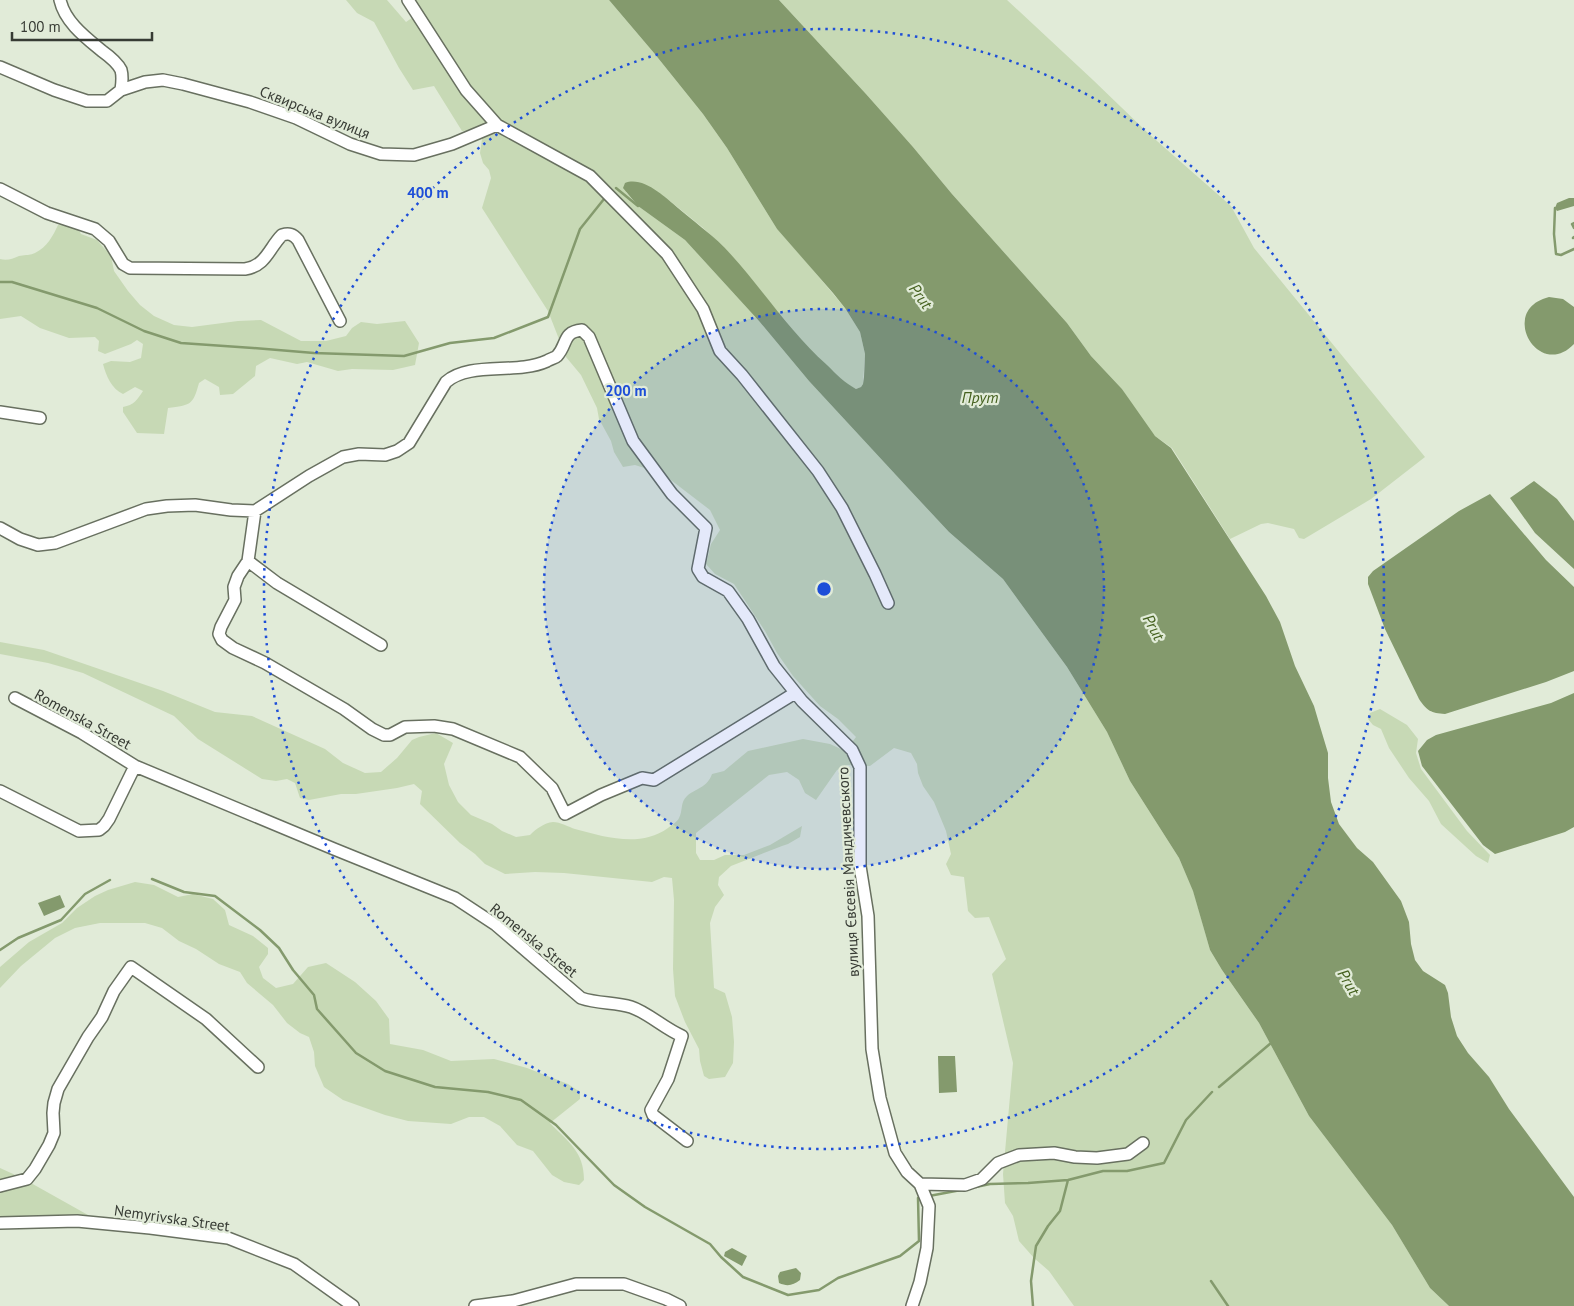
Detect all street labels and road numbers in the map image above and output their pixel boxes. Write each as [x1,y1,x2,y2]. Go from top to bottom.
street label: Сквирська вулиця [257,81,373,143]
street label: Romenska Street [31,685,135,753]
street label: вулиця Євсевія Мандичевського [833,766,863,978]
street label: Romenska Street [486,899,582,981]
street label: Nemyrivska Street [113,1200,231,1236]

